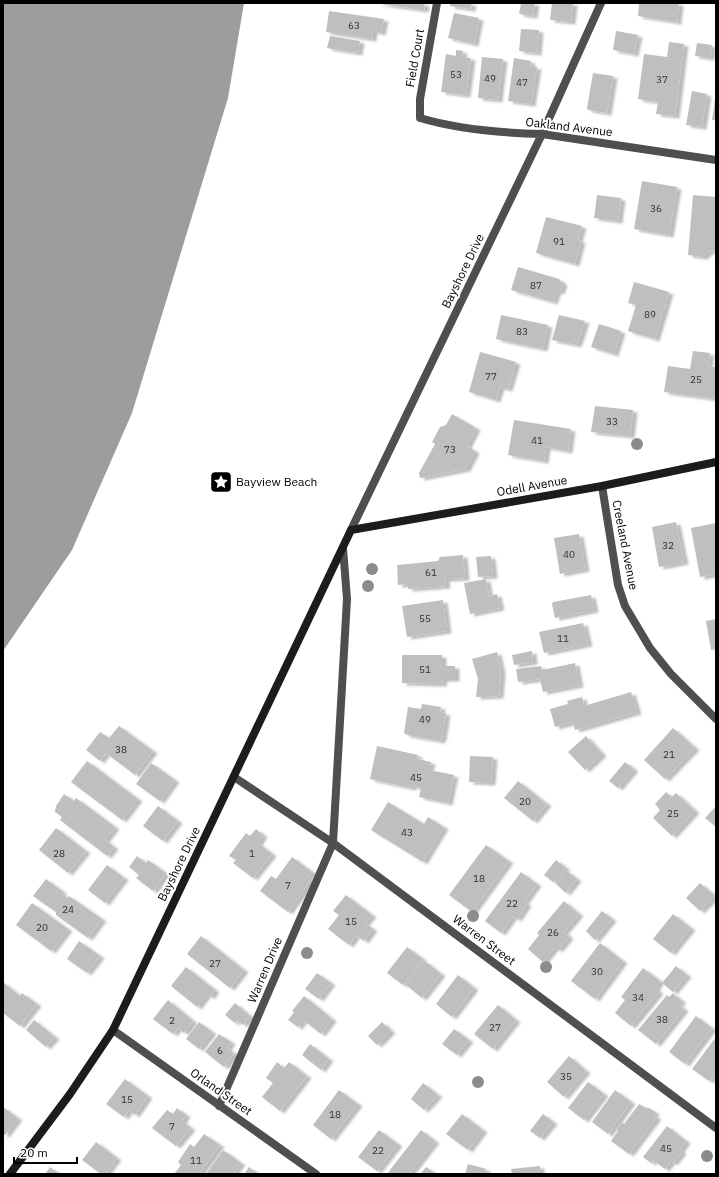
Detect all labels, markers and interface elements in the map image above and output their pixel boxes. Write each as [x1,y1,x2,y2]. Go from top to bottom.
house number: 63 [348,19,360,32]
street label: Field Court [402,28,427,88]
house number: 53 [450,68,462,81]
house number: 49 [484,72,496,85]
house number: 37 [656,73,668,86]
house number: 47 [516,76,528,89]
street label: Oakland Avenue [525,114,614,139]
house number: 36 [650,202,662,215]
street label: Bayshore Drive [438,231,487,311]
house number: 91 [553,235,565,248]
house number: 87 [530,279,542,292]
house number: 89 [644,308,656,321]
house number: 83 [516,325,528,338]
house number: 77 [485,370,497,383]
house number: 25 [690,373,702,386]
house number: 33 [606,415,618,428]
house number: 41 [531,434,543,447]
house number: 73 [444,443,456,456]
place icon: Bayview Beach [208,469,234,495]
street label: Odell Avenue [495,472,569,499]
place label: Bayview Beach [236,474,317,489]
street label: Creeland Avenue [609,499,642,592]
house number: 32 [662,539,674,552]
house number: 40 [563,548,575,561]
house number: 61 [425,566,437,579]
house number: 55 [419,612,431,625]
house number: 11 [557,632,569,645]
house number: 51 [419,663,431,676]
house number: 49 [419,713,431,726]
house number: 38 [115,743,127,756]
house number: 21 [663,748,675,761]
house number: 45 [410,771,422,784]
house number: 20 [519,795,531,808]
house number: 25 [667,807,679,820]
street label: Bayshore Drive [154,824,203,904]
house number: 43 [401,826,413,839]
house number: 28 [53,847,65,860]
house number: 1 [249,847,255,860]
house number: 18 [473,872,485,885]
house number: 7 [285,879,291,892]
house number: 22 [506,897,518,910]
house number: 24 [62,903,74,916]
street label: Warren Street [450,911,519,968]
house number: 15 [345,915,357,928]
house number: 20 [36,921,48,934]
house number: 26 [547,926,559,939]
street label: Warren Drive [244,934,285,1005]
house number: 27 [209,957,221,970]
house number: 30 [591,965,603,978]
house number: 34 [632,991,644,1004]
house number: 38 [656,1013,668,1026]
house number: 2 [169,1014,175,1027]
house number: 27 [489,1021,501,1034]
house number: 6 [217,1044,223,1057]
street label: Orland Street [187,1065,255,1118]
house number: 35 [560,1070,572,1083]
house number: 15 [121,1093,133,1106]
house number: 18 [329,1108,341,1121]
house number: 7 [169,1120,175,1133]
scale bar [14,1139,77,1165]
house number: 45 [660,1142,672,1155]
house number: 22 [372,1144,384,1157]
text: 20 m [20,1145,48,1160]
house number: 11 [190,1154,202,1167]

